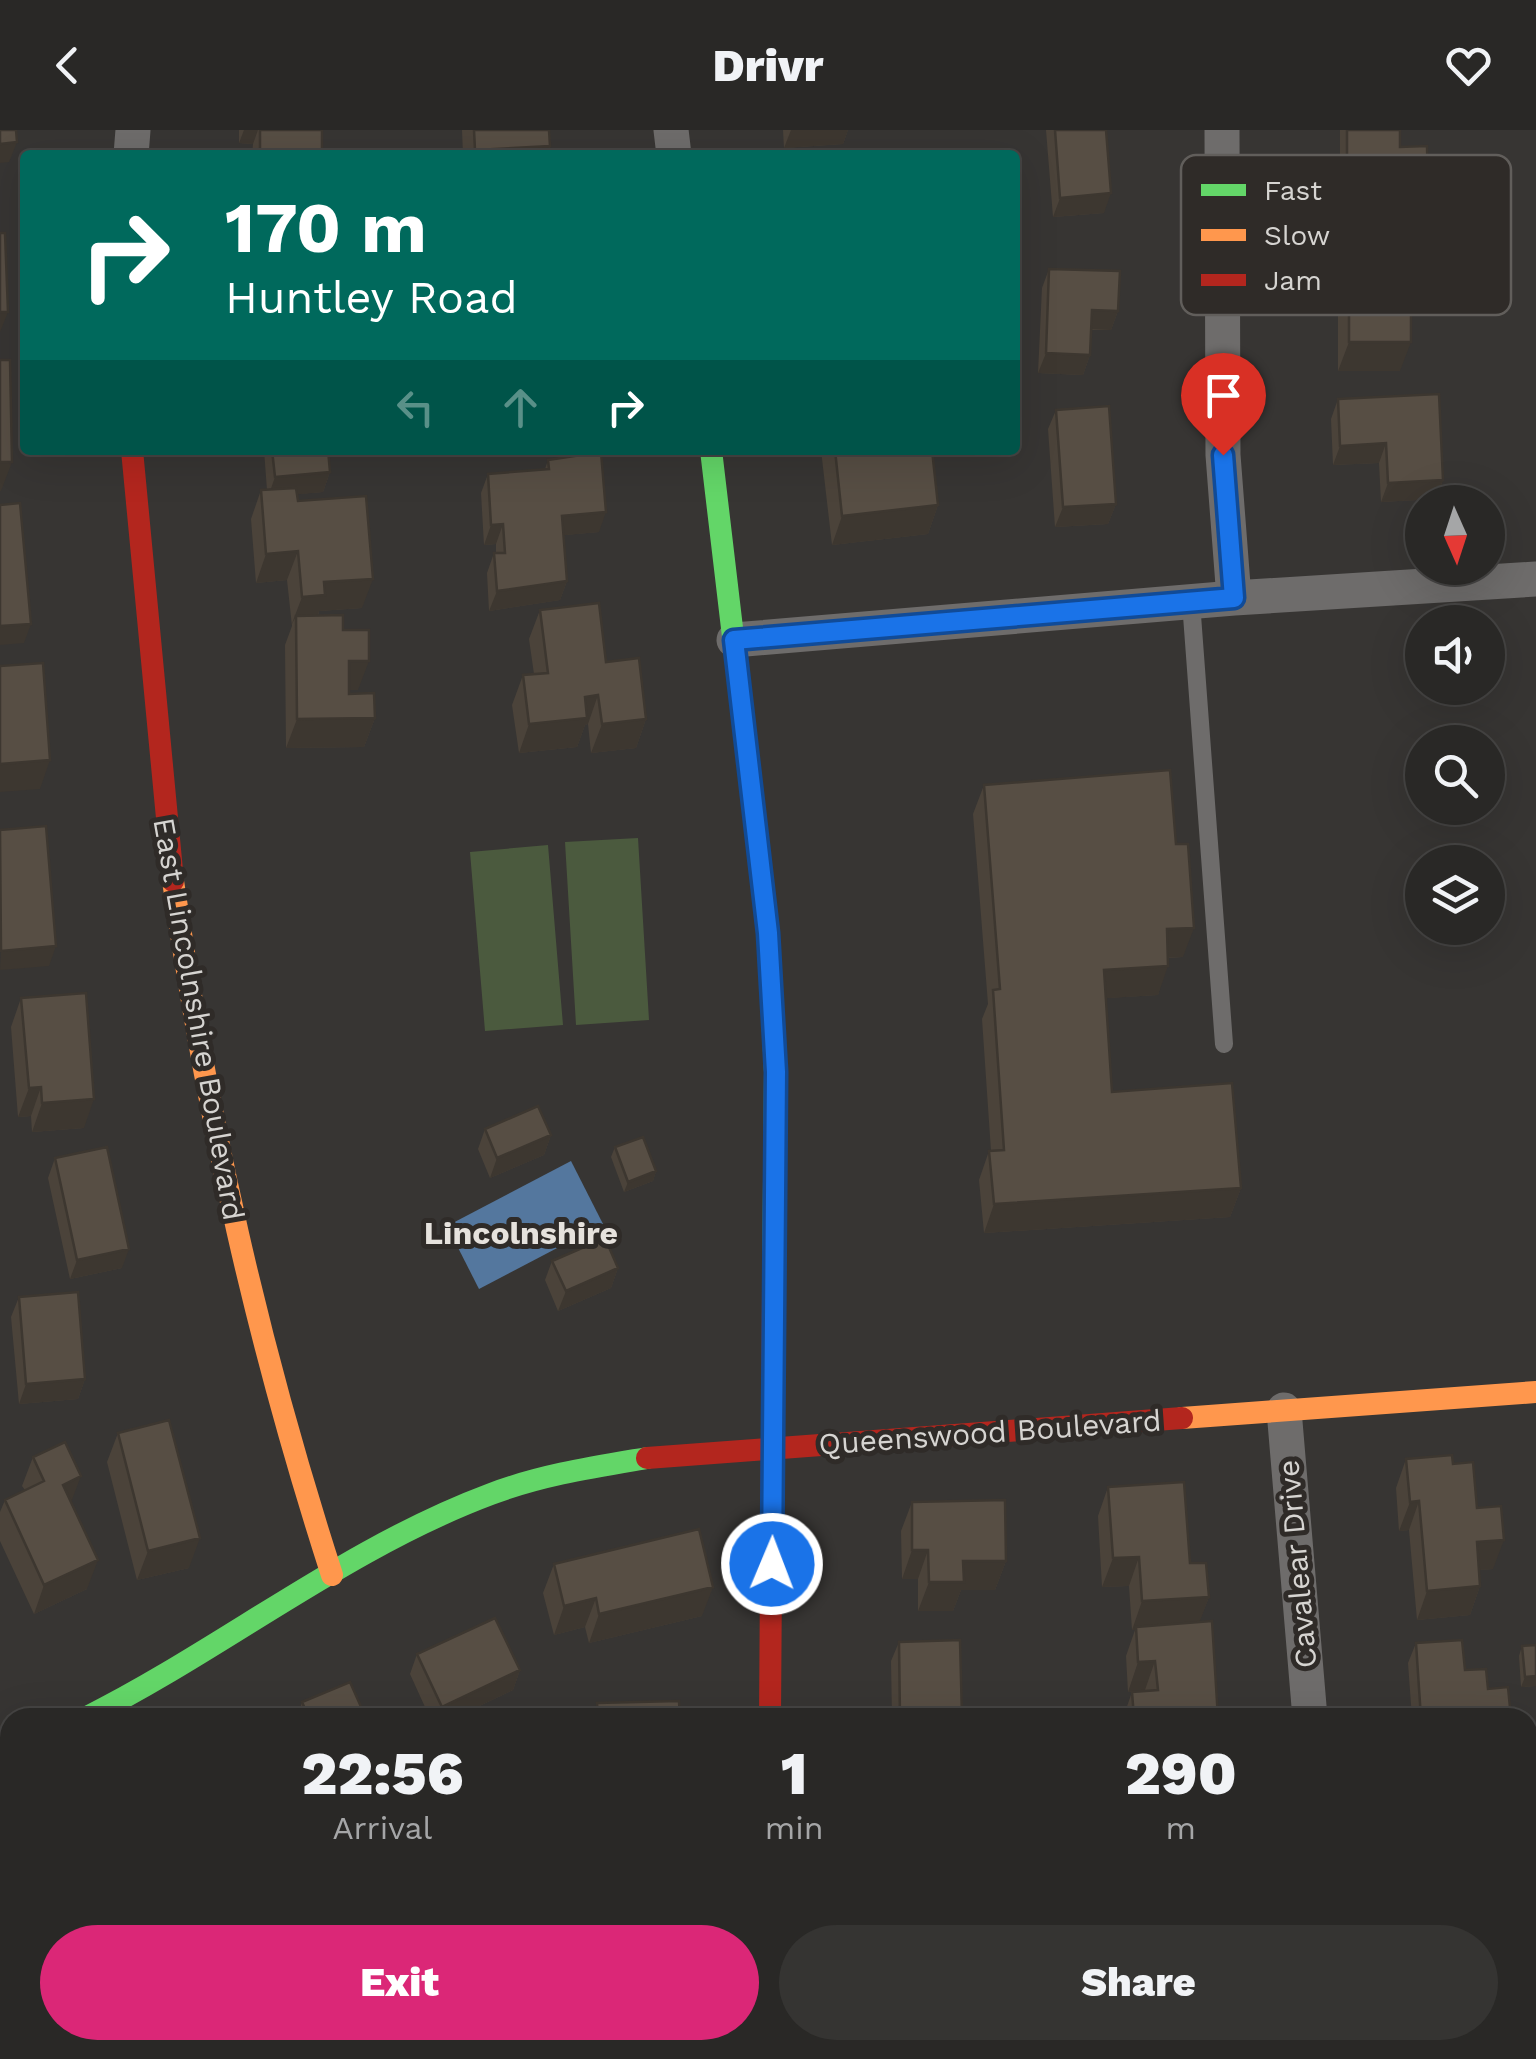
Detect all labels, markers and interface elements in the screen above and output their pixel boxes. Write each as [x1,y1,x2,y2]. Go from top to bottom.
icon: back [40,38,95,93]
icon: heart [1441,38,1496,93]
text: Drivr [713,39,823,92]
legend [1181,155,1511,315]
text: Fast [1264,174,1322,207]
text: 170 m [225,187,427,269]
icon: right [60,190,190,320]
text: Slow [1264,219,1330,252]
text: Jam [1264,264,1322,297]
text: Huntley Road [225,271,518,324]
pin [1181,353,1266,456]
icon: arrive [1196,368,1251,423]
icon: left [388,380,443,435]
icon: ahead [493,380,548,435]
icon: right [598,380,653,435]
north arrow [1405,485,1505,585]
map controls [1405,485,1505,945]
button: sound [1405,605,1505,705]
button: search [1405,725,1505,825]
street label: East Lincolnshire Boulevard [146,815,252,1223]
button: layers [1405,845,1505,945]
district label: Lincolnshire [424,1214,618,1252]
street label: Queenswood Boulevard [817,1403,1163,1461]
street label: Cavalear Drive [1270,1458,1324,1670]
position arrow [720,1512,824,1616]
text: 22:56 [301,1738,464,1809]
text: 1 [781,1738,808,1809]
text: 290 [1125,1738,1237,1809]
text: Arrival [332,1809,432,1847]
text: min [765,1809,824,1847]
text: m [1166,1809,1196,1847]
button: Exit [40,1925,759,2040]
button: Share [779,1925,1498,2040]

